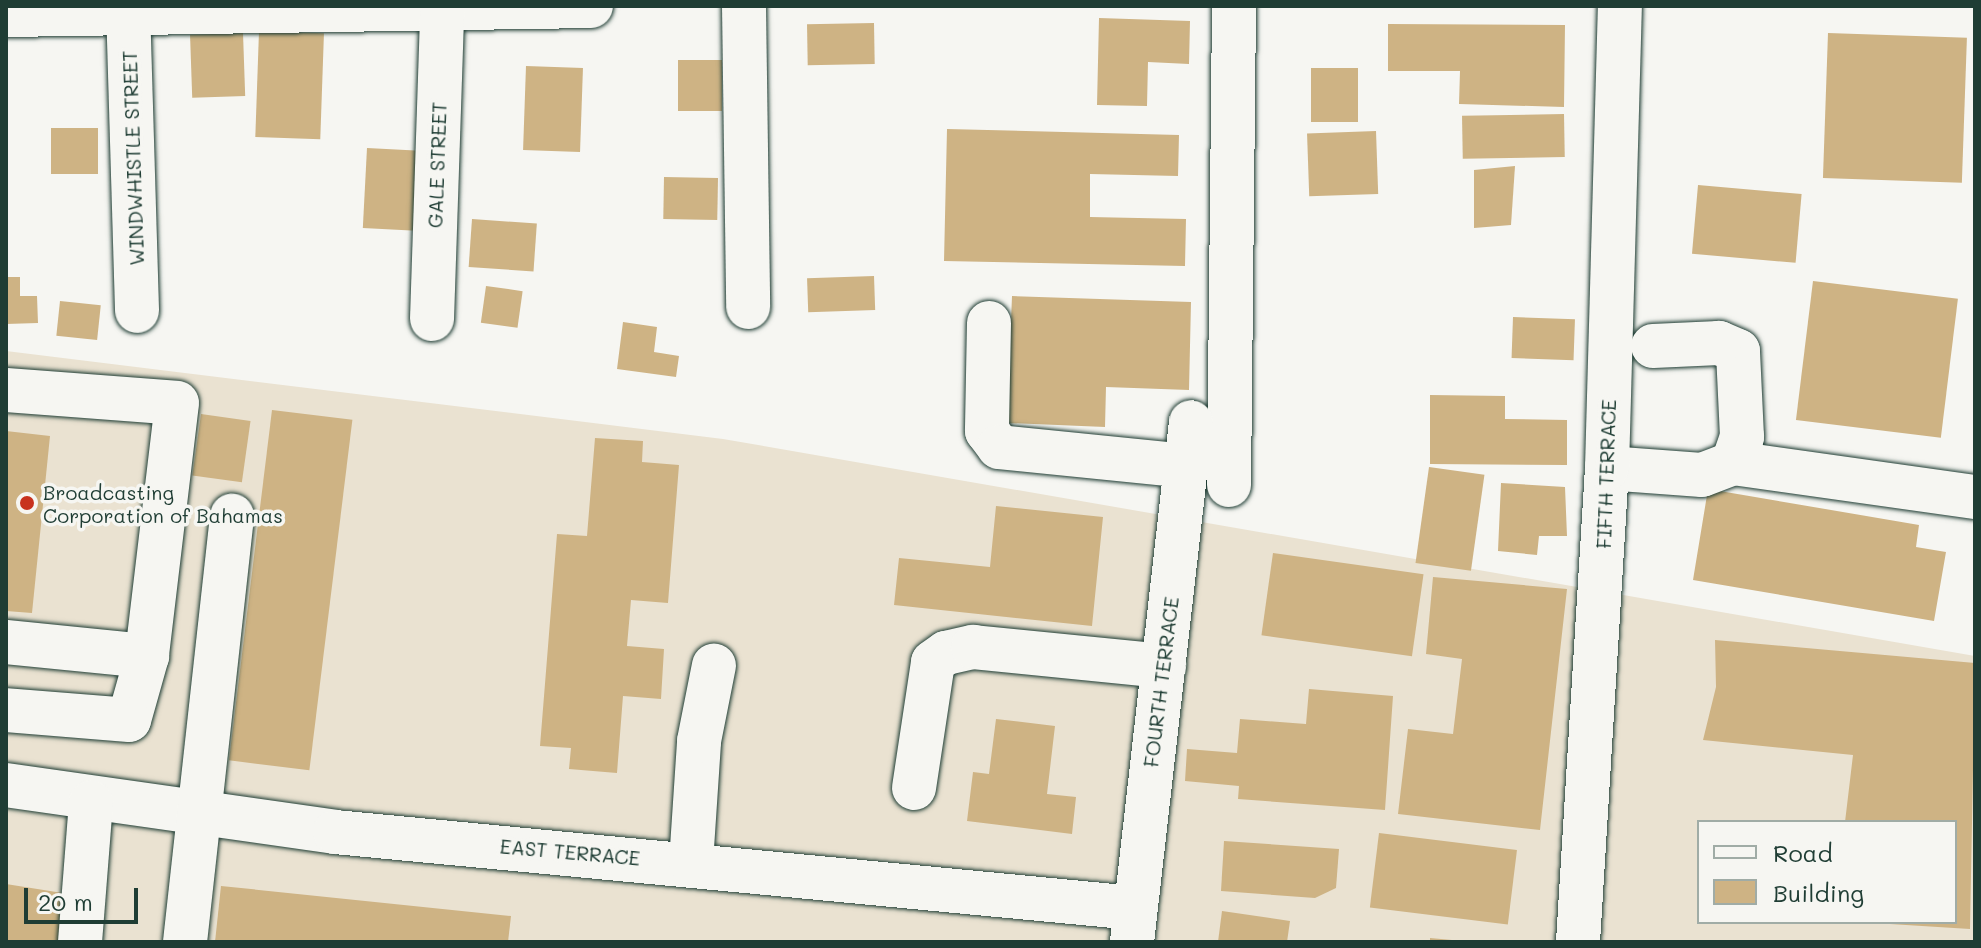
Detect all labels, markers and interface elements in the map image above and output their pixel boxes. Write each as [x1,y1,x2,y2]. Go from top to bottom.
street label: WINDWHISTLE STREET [117,50,149,266]
street label: GALE STREET [423,101,451,229]
street label: FIFTH TERRACE [1591,399,1621,549]
place label: Broadcasting Corporation of Bahamas [43,480,283,527]
marker: Broadcasting Corporation of Bahamas [18,494,36,512]
street label: FOURTH TERRACE [1139,595,1183,769]
legend [1697,820,1957,924]
street label: EAST TERRACE [499,834,641,870]
text: Road [1773,837,1833,868]
scale bar [28,872,142,922]
text: Building [1773,877,1864,908]
text: 20 m [38,886,93,917]

